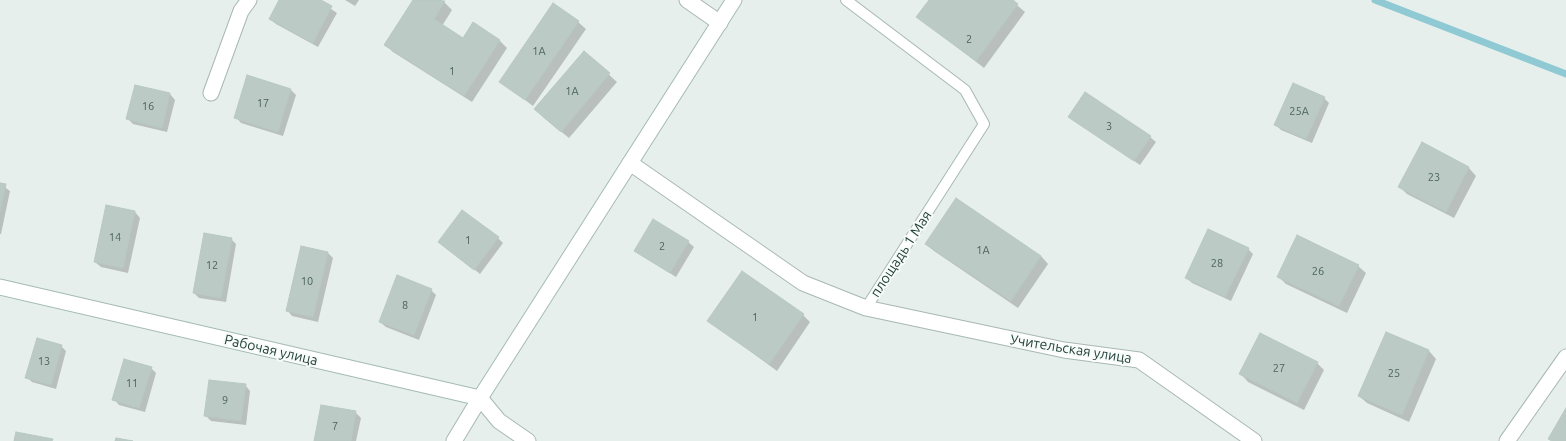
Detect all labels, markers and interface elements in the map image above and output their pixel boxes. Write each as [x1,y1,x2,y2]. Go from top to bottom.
house number: 2 [966,32,972,46]
house number: 1А [532,44,546,58]
house number: 1 [449,64,455,78]
house number: 1А [565,84,579,98]
house number: 17 [257,96,269,110]
house number: 16 [142,99,154,113]
house number: 25А [1289,104,1309,118]
house number: 3 [1106,119,1112,133]
house number: 23 [1428,170,1440,184]
street label: площадь 1 Мая [867,208,935,300]
house number: 14 [109,230,121,244]
house number: 1 [465,233,471,247]
house number: 2 [659,239,665,253]
house number: 1А [976,243,990,257]
house number: 28 [1211,256,1223,270]
house number: 12 [206,258,218,272]
house number: 26 [1312,264,1324,278]
house number: 10 [301,274,313,288]
house number: 8 [402,298,408,312]
house number: 1 [752,310,758,324]
street label: Рабочая улица [223,331,319,369]
street label: Учительская улица [1009,331,1133,367]
house number: 13 [38,354,50,368]
house number: 27 [1273,361,1285,375]
house number: 25 [1388,366,1400,380]
house number: 11 [126,376,138,390]
house number: 9 [222,393,228,407]
house number: 7 [332,419,338,433]

